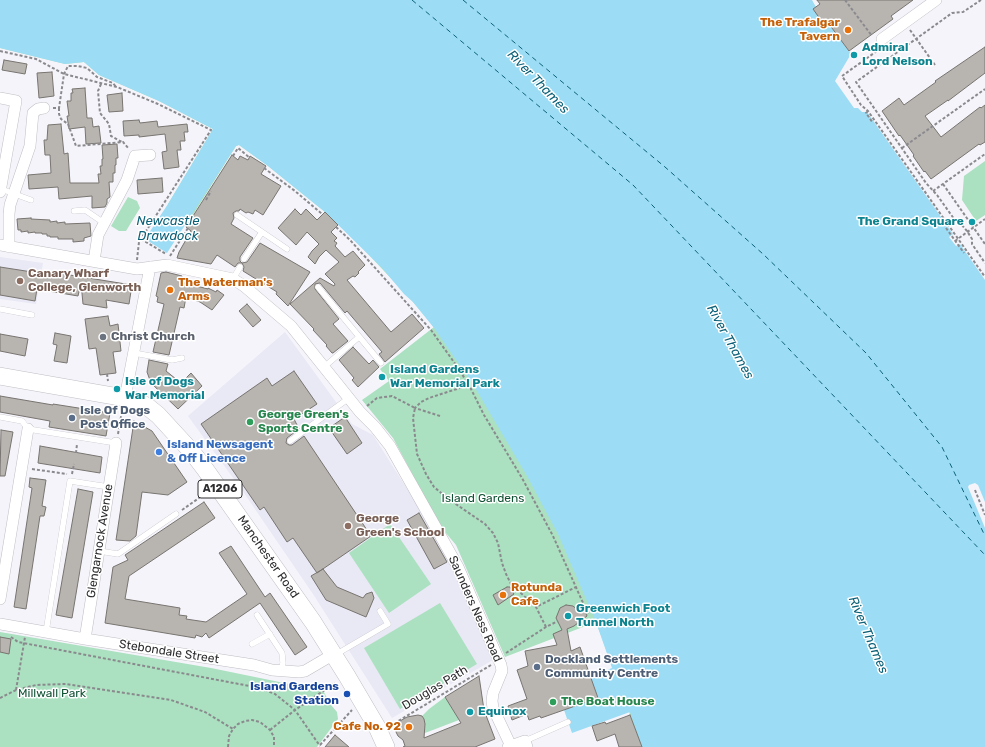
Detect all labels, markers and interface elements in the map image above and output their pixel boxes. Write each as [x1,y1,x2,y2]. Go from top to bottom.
place label: The Trafalgar Tavern [760,16,840,44]
marker: The Trafalgar Tavern [843,25,853,35]
place label: Admiral Lord Nelson [862,41,933,69]
water label: River Thames [504,47,572,117]
marker: Admiral Lord Nelson [849,50,859,60]
water label: Newcastle Drawdock [136,213,200,244]
place label: The Grand Square [857,215,964,229]
marker: The Grand Square [967,217,977,227]
place label: Canary Wharf College, Glenworth [28,267,141,295]
marker: Canary Wharf College, Glenworth [15,276,25,286]
place label: The Waterman's Arms [178,276,273,304]
marker: The Waterman's Arms [165,285,175,295]
water label: River Thames [703,302,757,382]
place label: Christ Church [111,330,195,344]
marker: Christ Church [98,332,108,342]
place label: Island Gardens War Memorial Park [390,363,500,391]
marker: Island Gardens War Memorial Park [377,372,387,382]
place label: Isle of Dogs War Memorial [125,375,205,403]
marker: Isle of Dogs War Memorial [112,384,122,394]
place label: Isle Of Dogs Post Office [80,404,150,432]
place label: George Green's Sports Centre [258,408,349,436]
marker: Isle Of Dogs Post Office [67,413,77,423]
marker: George Green's Sports Centre [245,417,255,427]
place label: Island Newsagent & Off Licence [167,438,273,466]
marker: Island Newsagent & Off Licence [154,447,164,457]
road number: A1206 [198,480,242,498]
street label: Glengarnock Avenue [84,483,116,599]
park label: Island Gardens [442,492,524,506]
place label: George Green's School [356,512,445,540]
street label: Manchester Road [234,513,302,601]
marker: George Green's School [343,521,353,531]
street label: Saunders Ness Road [445,554,505,664]
place label: Rotunda Cafe [511,581,562,609]
marker: Rotunda Cafe [498,590,508,600]
water label: River Thames [845,594,891,676]
place label: Greenwich Foot Tunnel North [576,602,670,630]
marker: Greenwich Foot Tunnel North [563,611,573,621]
street label: Stebondale Street [118,637,220,667]
place label: Dockland Settlements Community Centre [545,653,678,681]
marker: Dockland Settlements Community Centre [532,662,542,672]
street label: Douglas Path [399,663,471,713]
place label: Island Gardens Station [250,680,339,708]
park label: Millwall Park [18,687,86,701]
marker: Island Gardens Station [342,689,352,699]
place label: The Boat House [561,695,655,709]
marker: The Boat House [548,697,558,707]
place label: Equinox [478,705,526,719]
marker: Equinox [465,707,475,717]
place label: Cafe No. 92 [333,720,401,734]
marker: Cafe No. 92 [404,722,414,732]

